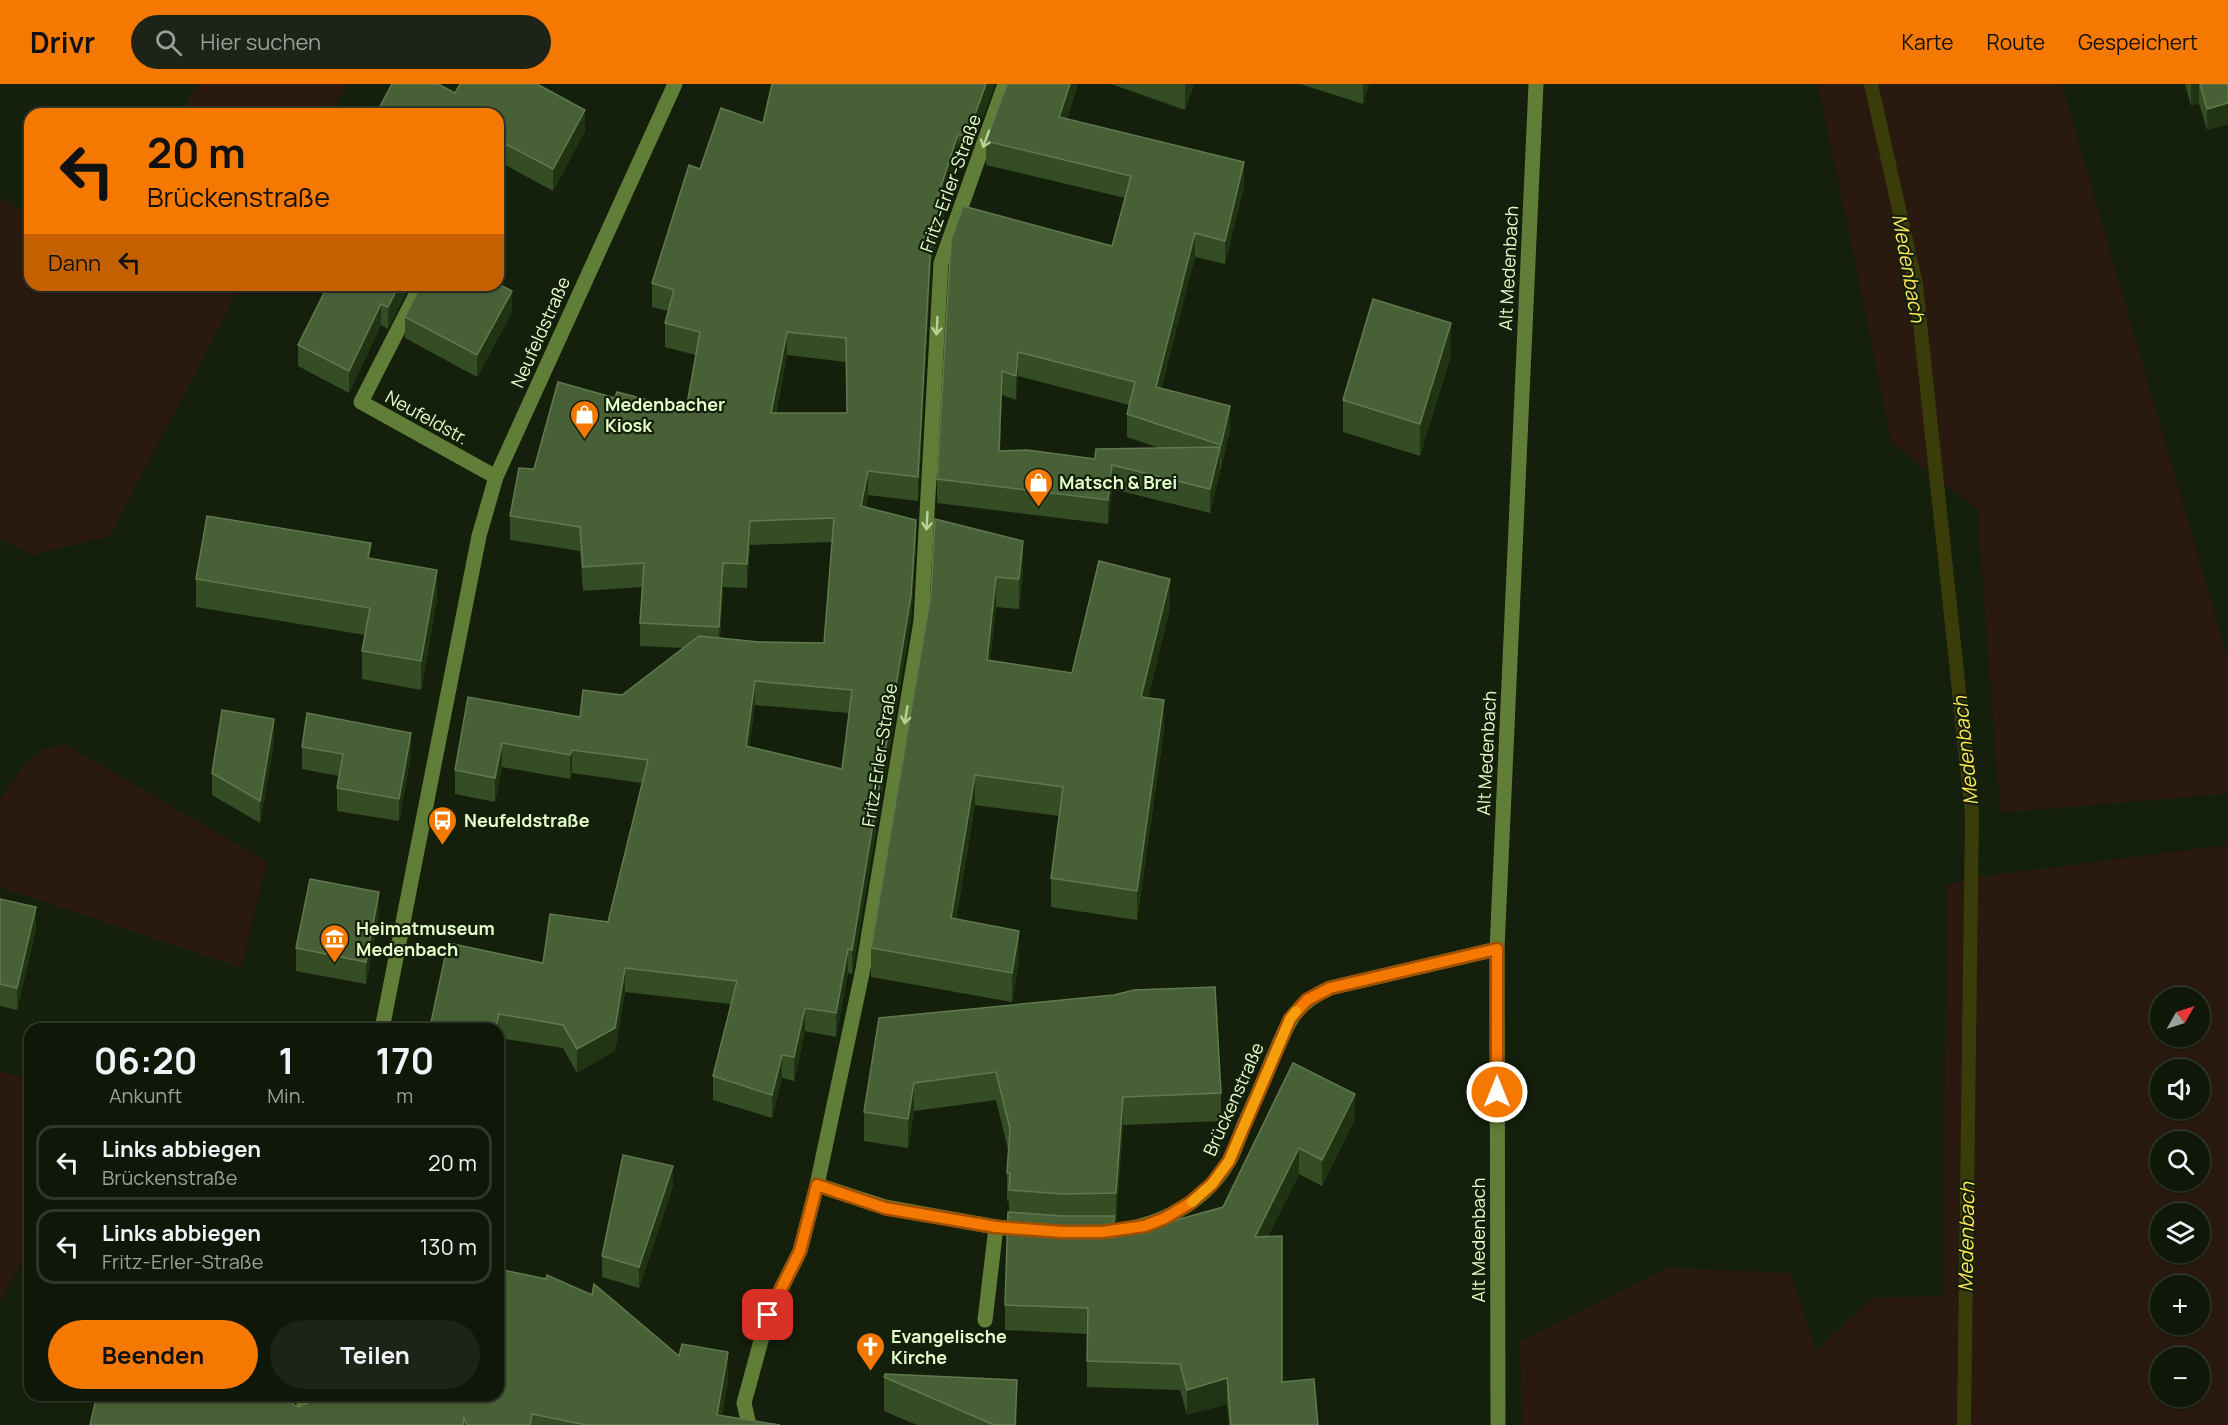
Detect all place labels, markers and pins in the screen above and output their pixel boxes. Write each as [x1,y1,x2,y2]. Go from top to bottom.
place label: Medenbacher Kiosk [605,392,725,437]
shop icon: Medenbacher Kiosk [568,398,600,440]
shop icon: Matsch & Brei [1022,466,1054,508]
place label: Matsch & Brei [1059,470,1177,494]
bus stop icon: Neufeldstraße [427,804,459,846]
place label: Neufeldstraße [464,808,590,832]
place label: Heimatmuseum Medenbach [356,916,495,961]
museum icon: Heimatmuseum Medenbach [319,922,351,964]
pin [742,1289,793,1340]
place label: Evangelische Kirche [891,1324,1007,1369]
church icon: Evangelische Kirche [854,1330,886,1372]

